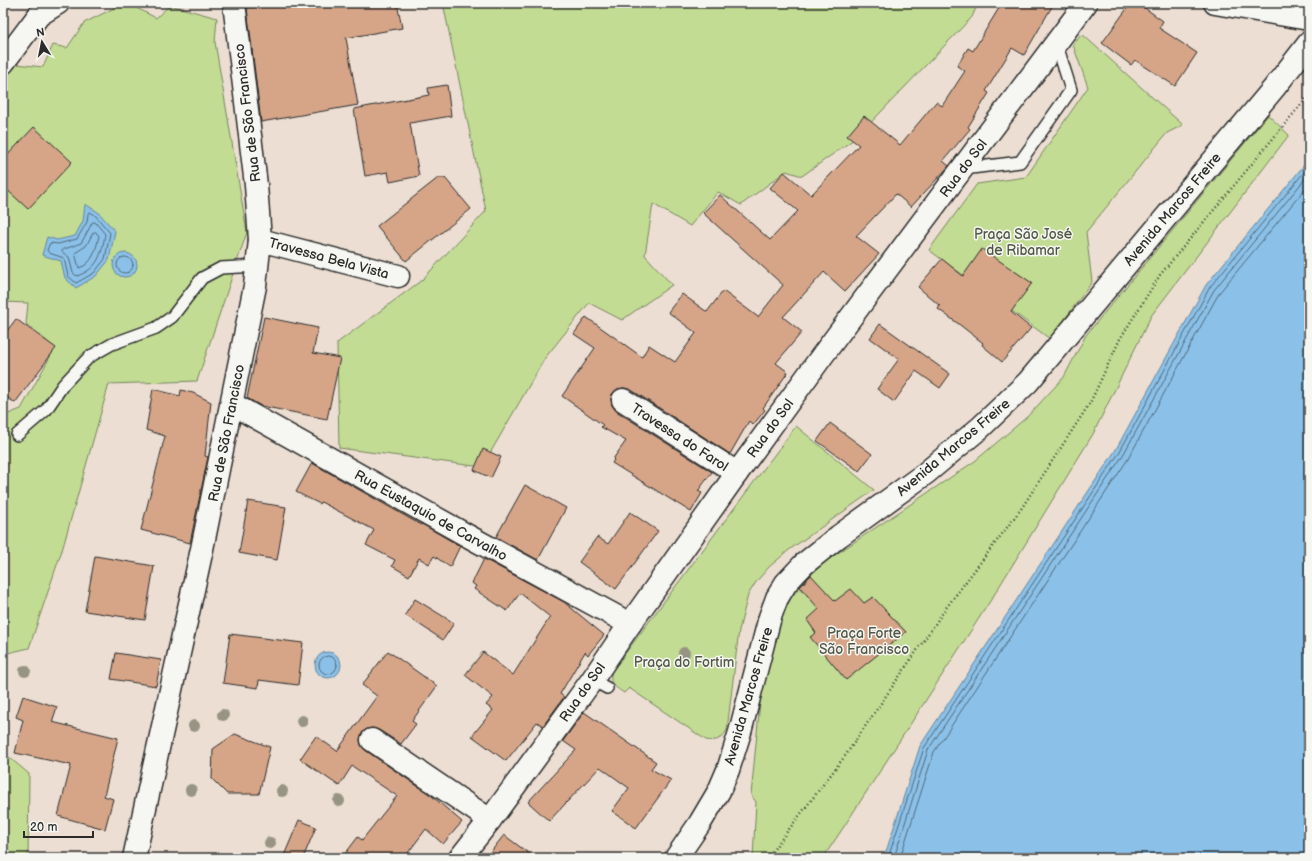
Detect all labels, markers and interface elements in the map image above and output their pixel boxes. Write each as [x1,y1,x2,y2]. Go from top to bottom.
north arrow [22,22,62,62]
text: N [35,26,46,40]
street label: Rua de São Francisco [231,43,264,183]
street label: Rua do Sol [936,136,991,201]
street label: Avenida Marcos Freire [1120,149,1225,269]
park label: Praça São José de Ribamar [974,226,1073,259]
street label: Travessa Bela Vista [267,234,391,283]
street label: Rua de São Francisco [205,363,248,503]
street label: Avenida Marcos Freire [893,395,1013,500]
street label: Rua do Sol [743,396,797,461]
street label: Travessa do Farol [628,400,731,475]
street label: Rua Eustaquio de Carvalho [351,466,510,565]
street label: Avenida Marcos Freire [721,625,776,767]
park label: Praça Forte São Francisco [819,625,909,658]
park label: Praça do Fortim [634,654,734,671]
street label: Rua do Sol [556,659,609,725]
scale bar [24,813,93,839]
text: 20 m [30,820,57,835]

